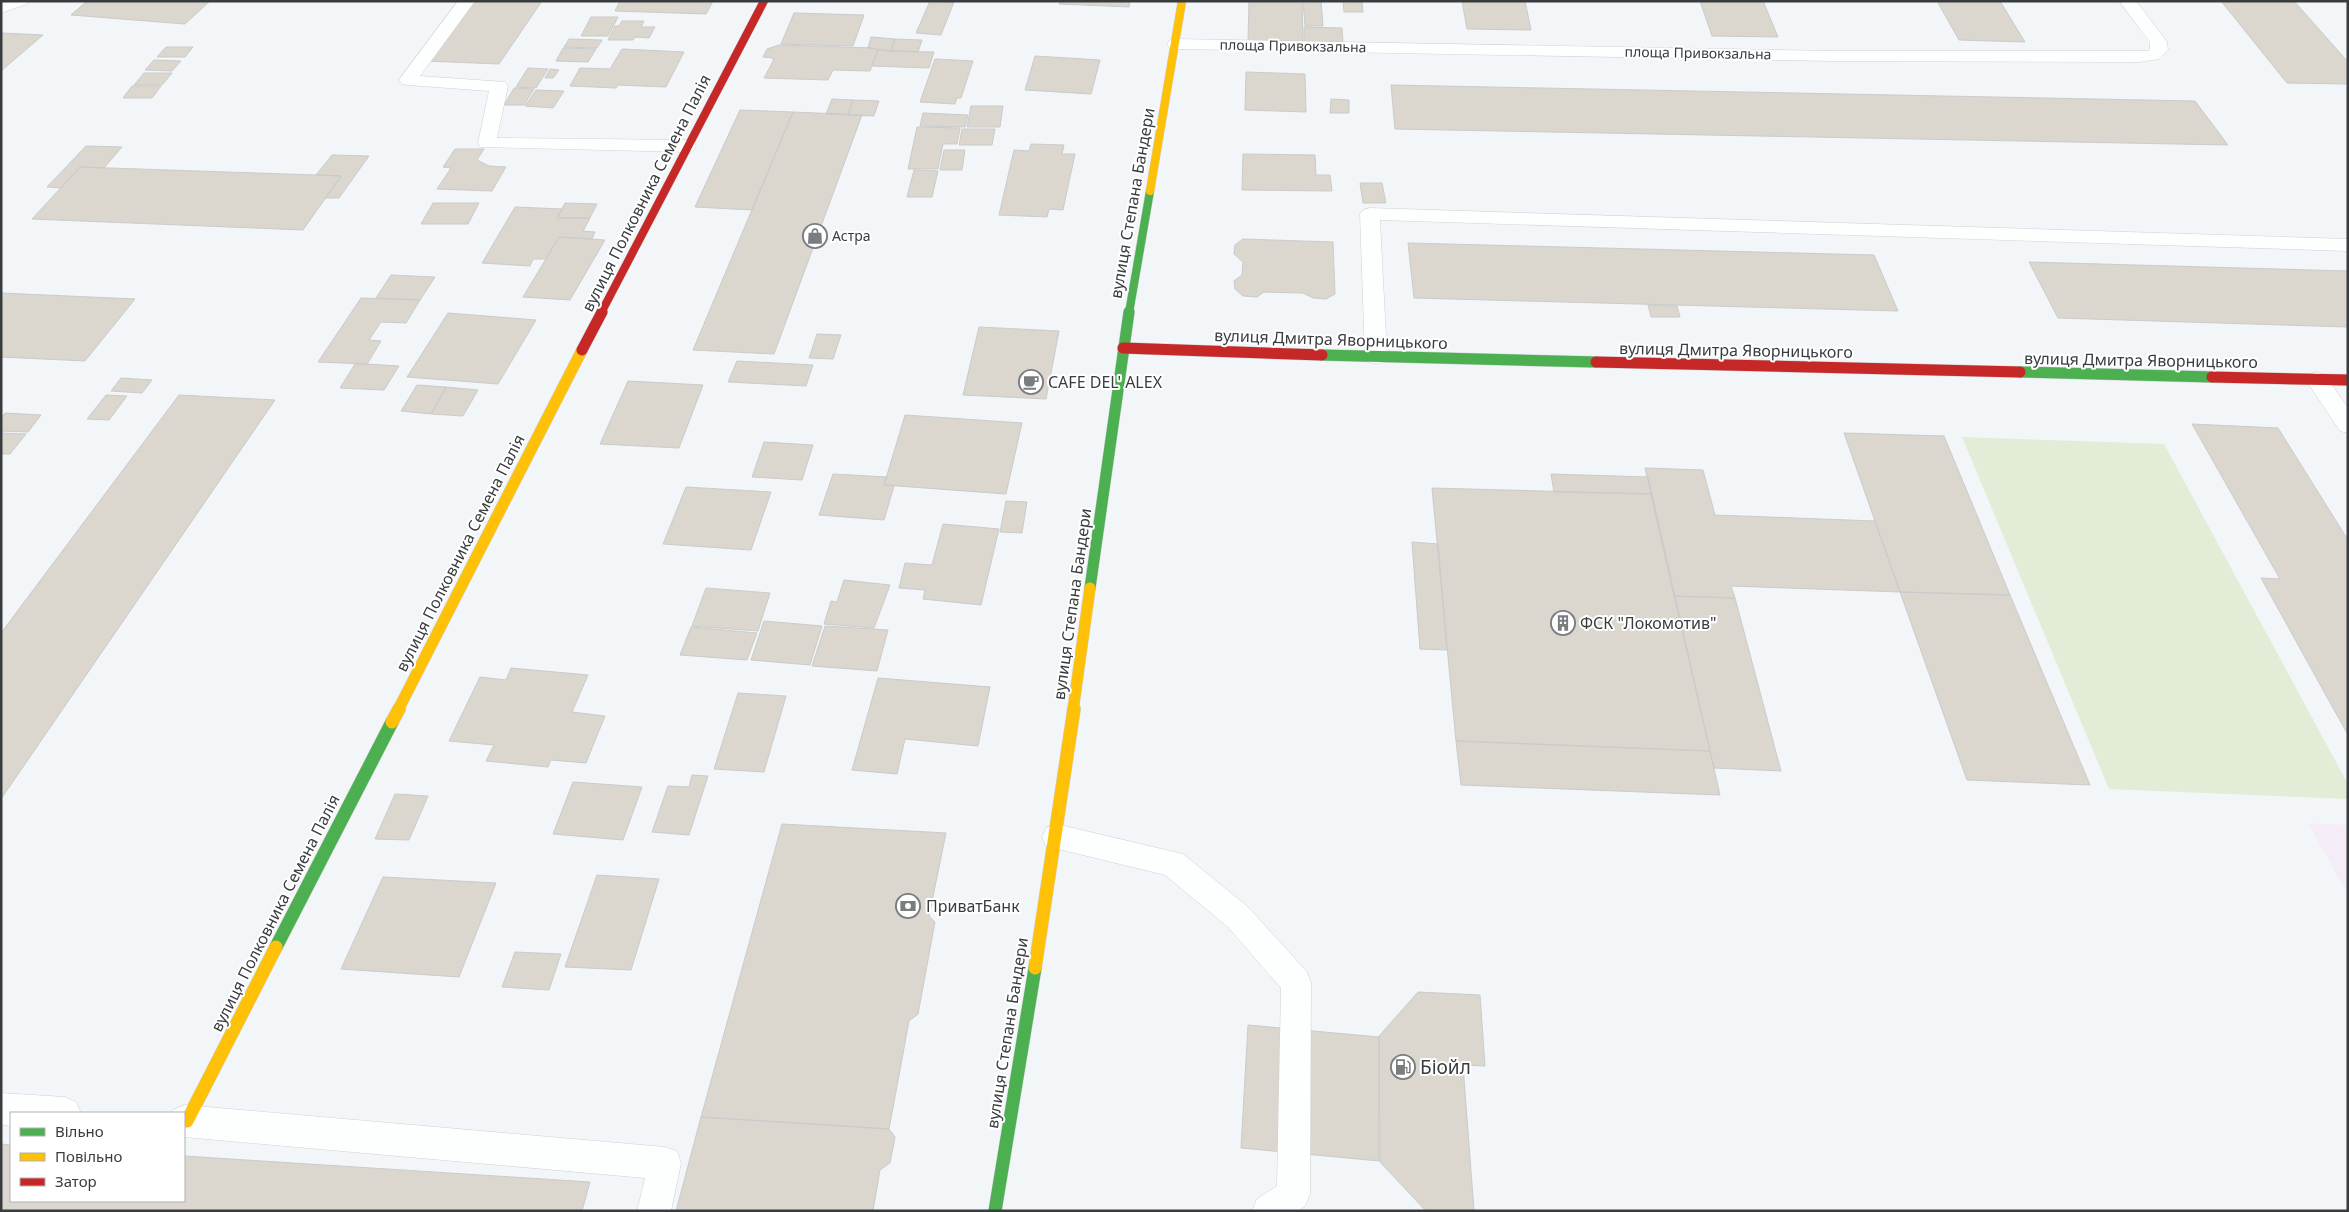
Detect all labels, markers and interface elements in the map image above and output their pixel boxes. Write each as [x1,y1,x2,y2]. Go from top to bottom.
street label: площа Привокзальна [1219,35,1367,56]
street label: площа Привокзальна [1624,42,1772,63]
street label: вулиця Полковника Семена Палія [576,71,716,315]
street label: вулиця Степана Бандери [1104,106,1160,300]
shop icon: Астра [802,223,828,249]
place label: Астра [832,226,871,245]
street label: вулиця Дмитра Яворницького [1214,324,1448,354]
street label: вулиця Дмитра Яворницького [1619,337,1853,363]
street label: вулиця Дмитра Яворницького [2024,347,2258,373]
cafe icon: CAFE DEL' ALEX [1018,369,1044,395]
place label: CAFE DEL' ALEX [1048,371,1163,393]
street label: вулиця Полковника Семена Палія [390,431,530,675]
street label: вулиця Степана Бандери [1048,507,1096,701]
building icon: ФСК "Локомотив" [1550,610,1576,636]
place label: ФСК "Локомотив" [1580,612,1716,634]
street label: вулиця Полковника Семена Палія [205,791,345,1035]
bank icon: ПриватБанк [895,893,921,919]
place label: ПриватБанк [926,895,1020,917]
street label: вулиця Степана Бандери [981,936,1033,1130]
fuel station icon: Біойл [1390,1054,1416,1080]
place label: Біойл [1420,1054,1471,1080]
legend [10,1112,185,1202]
text: Вільно [55,1121,104,1141]
text: Повільно [55,1146,122,1166]
text: Затор [55,1171,97,1191]

